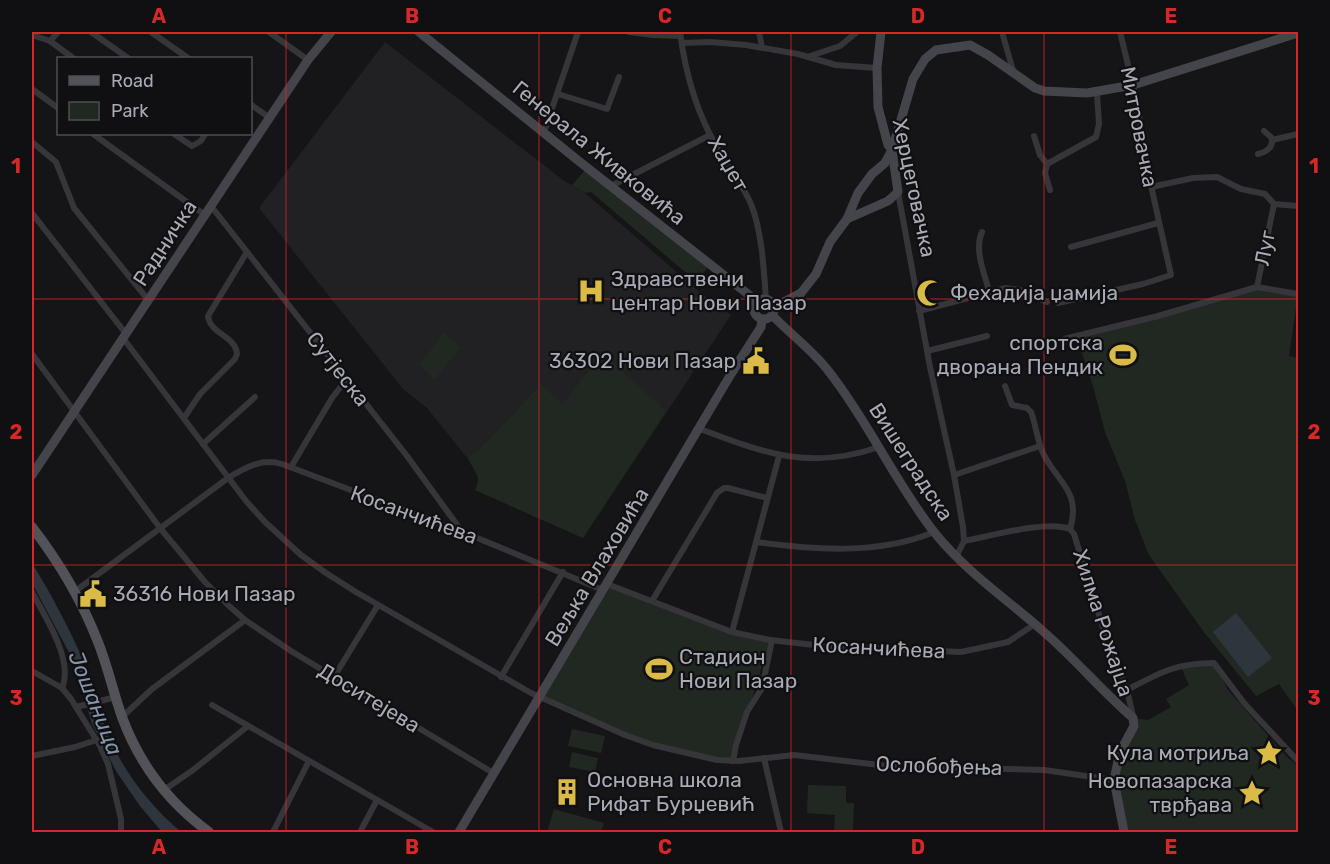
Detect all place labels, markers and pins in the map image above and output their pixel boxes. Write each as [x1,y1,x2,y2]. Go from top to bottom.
place label: Здравствени центар Нови Пазар [611,266,807,315]
hospital icon: Здравствени центар Нови Пазар [576,276,606,306]
mosque icon: Фехадија џамија [915,278,945,308]
place label: Фехадија џамија [950,280,1118,305]
place label: спортска дворана Пендик [937,330,1103,379]
sports icon: спортска дворана Пендик [1108,340,1138,370]
public building icon: 36302 Нови Пазар [741,346,771,376]
place label: 36302 Нови Пазар [549,348,736,373]
public building icon: 36316 Нови Пазар [78,579,108,609]
place label: 36316 Нови Пазар [113,581,296,606]
place label: Стадион Нови Пазар [679,644,797,693]
sports icon: Стадион Нови Пазар [644,654,674,684]
place icon: Кула мотриља [1254,738,1284,768]
place label: Кула мотриља [1106,740,1249,765]
place label: Основна школа Рифат Бурџевић [587,767,755,816]
place label: Новопазарска тврђава [1088,768,1232,817]
building icon: Основна школа Рифат Бурџевић [552,777,582,807]
place icon: Новопазарска тврђава [1237,778,1267,808]

